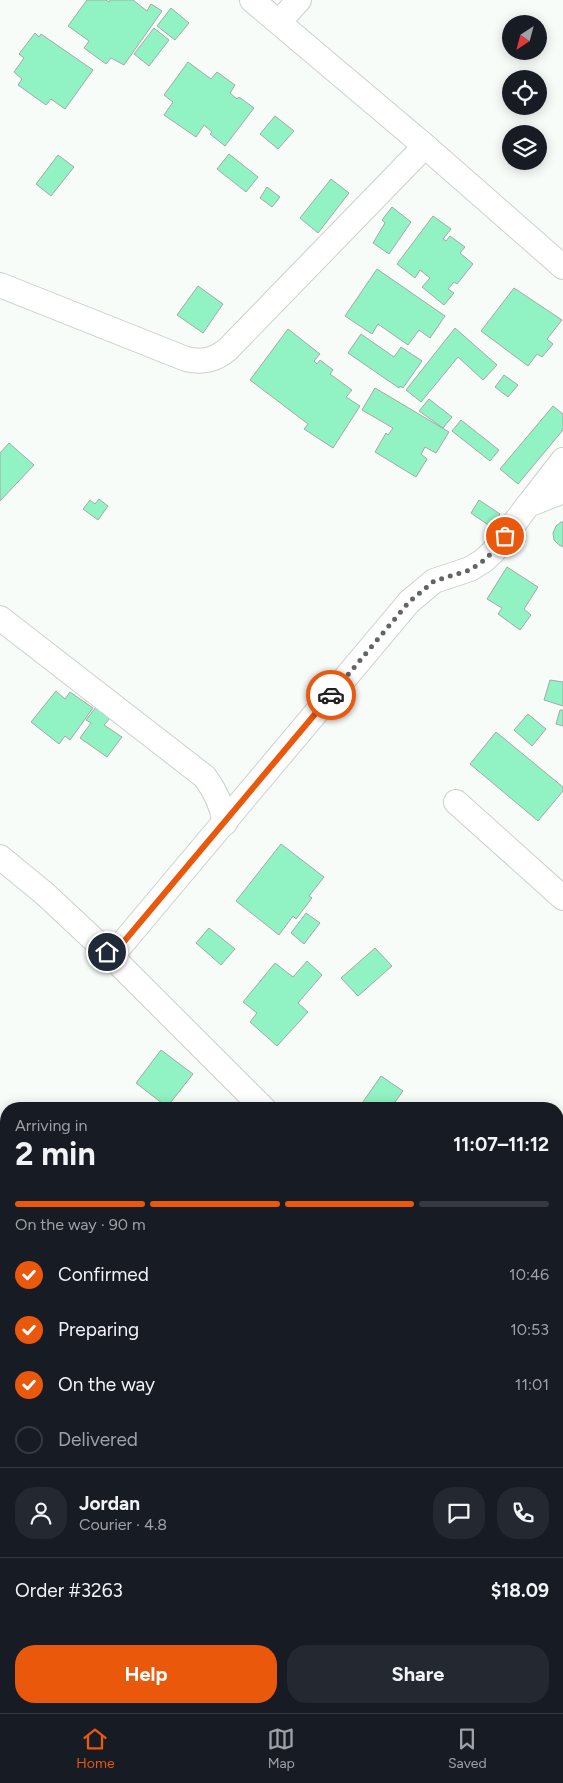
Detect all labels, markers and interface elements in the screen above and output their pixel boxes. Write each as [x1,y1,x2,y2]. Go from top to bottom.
north arrow [502,15,548,60]
map controls [502,15,547,170]
button: locate [502,70,547,115]
button: layers [502,125,547,170]
pin [484,515,526,557]
icon: bag [491,522,519,550]
courier [306,670,356,720]
icon: car [317,681,345,709]
pin [86,931,128,973]
icon: home [93,938,121,966]
text: Arriving in [15,1116,87,1135]
text: 11:07–11:12 [453,1133,549,1156]
text: 2 min [15,1135,96,1173]
text: On the way · 90 m [15,1215,146,1234]
icon: check [15,1261,43,1289]
text: Confirmed [58,1263,149,1286]
text: 10:46 [509,1265,549,1284]
icon: check [15,1316,43,1344]
text: Preparing [58,1318,139,1341]
text: 10:53 [510,1320,549,1339]
icon: check [15,1371,43,1399]
text: On the way [58,1373,155,1396]
text: 11:01 [515,1375,549,1394]
text: Delivered [58,1428,138,1451]
button: person [15,1487,67,1539]
button: chat [433,1487,485,1539]
button: phone [497,1487,549,1539]
text: Jordan [79,1492,140,1515]
text: Courier · 4.8 [79,1515,167,1534]
text: Order #3263 [15,1579,123,1602]
text: $18.09 [491,1579,549,1602]
button: Help [15,1645,277,1703]
button: Share [287,1645,549,1703]
tab: Home [76,1725,115,1772]
tab: Map [267,1725,295,1772]
tab: Saved [448,1725,487,1772]

